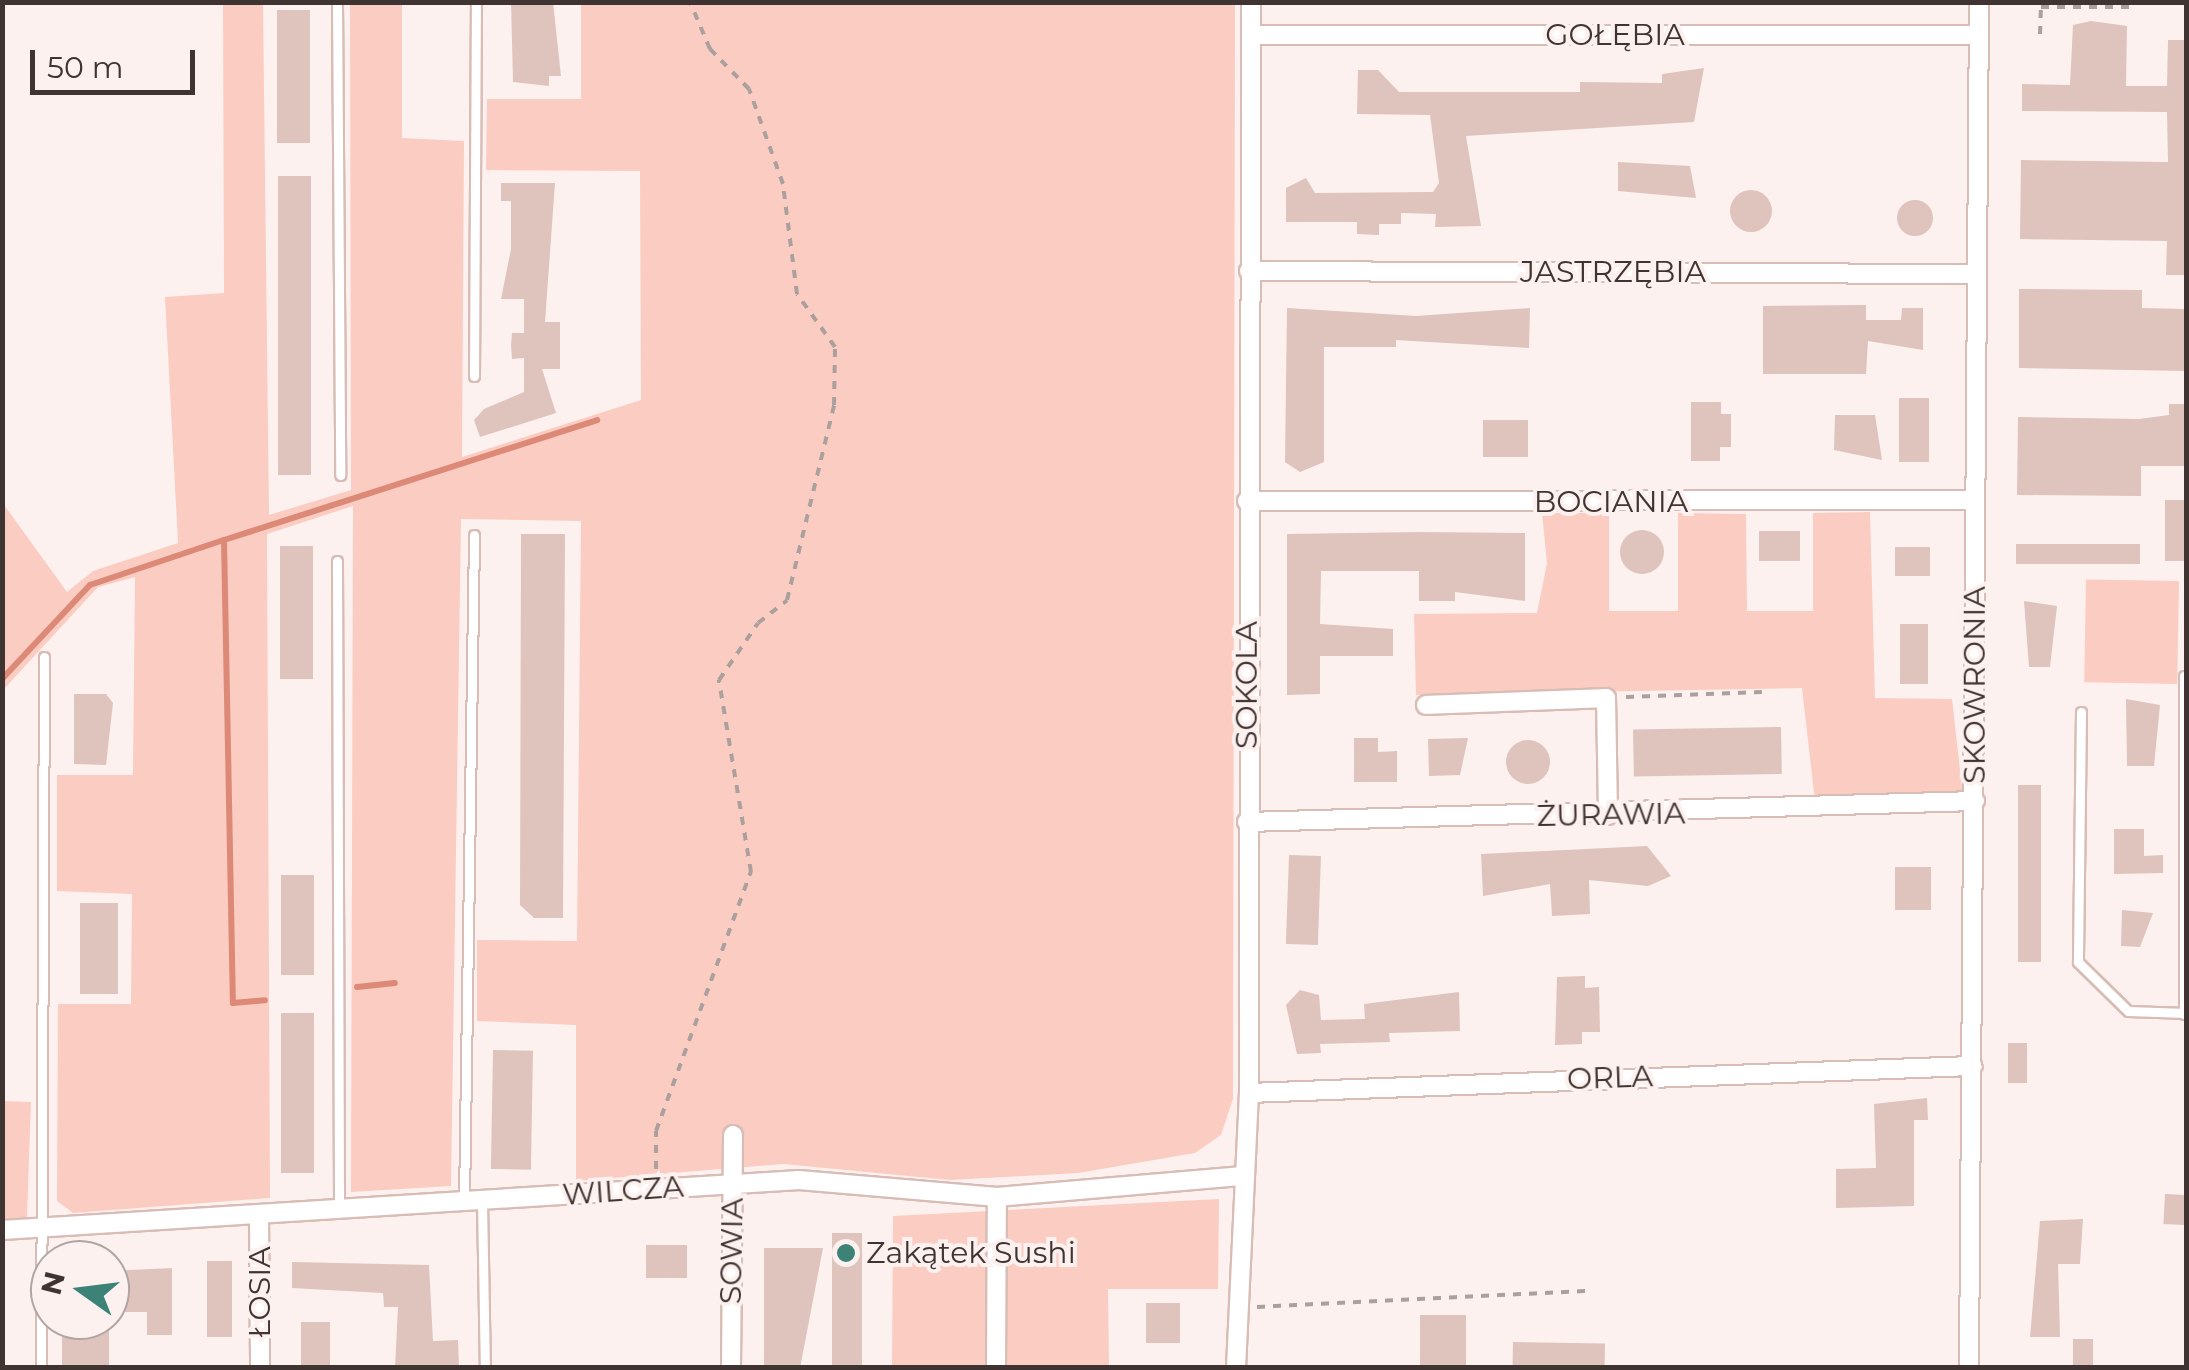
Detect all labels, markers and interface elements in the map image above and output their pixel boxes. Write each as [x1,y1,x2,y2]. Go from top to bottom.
street label: GOŁĘBIA [1545,17,1685,53]
scale bar [35,30,200,92]
text: 50 m [47,49,124,86]
street label: JASTRZĘBIA [1520,254,1706,290]
street label: BOCIANIA [1534,484,1688,520]
street label: SKOWRONIA [1957,586,1993,784]
street label: SOKOLA [1229,621,1265,749]
street label: ŻURAWIA [1536,796,1686,834]
street label: ORLA [1566,1059,1654,1097]
street label: WILCZA [561,1169,685,1213]
street label: SOWIA [713,1197,751,1305]
place label: Zakątek Sushi [866,1235,1076,1271]
north arrow [30,1240,130,1340]
marker: Zakątek Sushi [835,1242,857,1264]
street label: ŁOSIA [242,1246,278,1338]
text: N [34,1268,72,1298]

